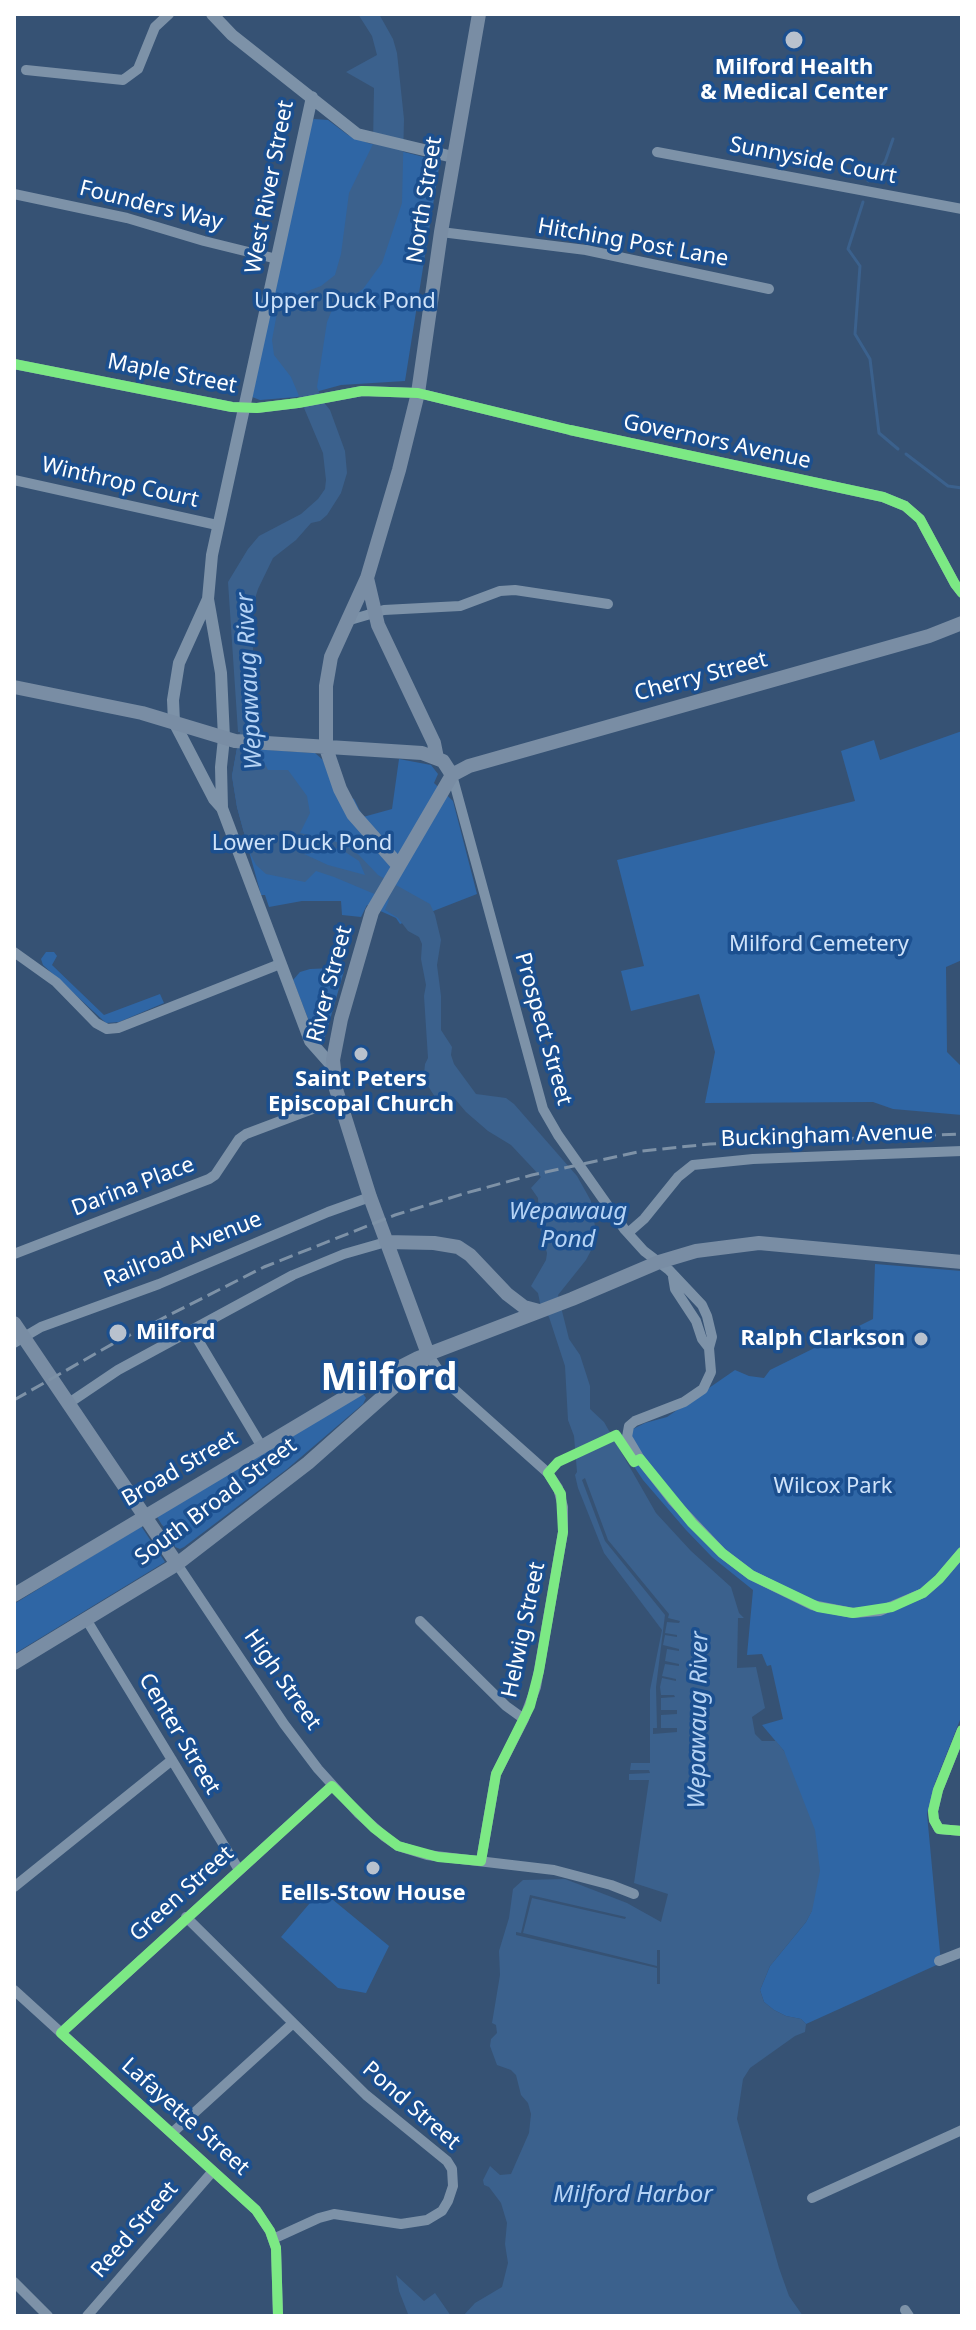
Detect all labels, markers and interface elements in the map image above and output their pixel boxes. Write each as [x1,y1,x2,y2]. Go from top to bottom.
marker: Milford Health & Medical Center [783,29,805,51]
place label: Milford Health & Medical Center [700,55,888,106]
street label: West River Street [240,98,300,276]
street label: Sunnyside Court [727,132,899,190]
street label: North Street [402,135,448,265]
street label: Founders Way [77,175,225,237]
street label: Hitching Post Lane [536,213,730,273]
park label: Upper Duck Pond [254,289,436,315]
street label: Maple Street [105,349,239,399]
street label: Governors Avenue [621,409,813,475]
street label: Winthrop Court [39,452,201,514]
water label: Wepawaug River [231,592,269,770]
street label: Cherry Street [632,647,770,707]
park label: Lower Duck Pond [212,831,392,857]
street label: River Street [302,923,358,1045]
park label: Milford Cemetery [729,932,909,958]
street label: Prospect Street [509,950,577,1108]
marker: Saint Peters Episcopal Church [352,1045,370,1063]
place label: Saint Peters Episcopal Church [268,1067,454,1118]
street label: Buckingham Avenue [720,1119,934,1153]
street label: Darina Place [68,1152,198,1222]
water label: Wepawaug Pond [509,1198,627,1254]
street label: Railroad Avenue [100,1206,266,1294]
place label: Milford [136,1320,215,1346]
marker: Milford [107,1322,129,1344]
place label: Ralph Clarkson [740,1326,905,1352]
marker: Ralph Clarkson [912,1330,930,1348]
district label: Milford [320,1356,458,1402]
street label: Broad Street [117,1425,243,1513]
street label: South Broad Street [130,1433,302,1571]
park label: Wilcox Park [773,1474,893,1500]
street label: Helwig Street [497,1560,551,1700]
street label: High Street [238,1625,326,1735]
water label: Wepawaug River [683,1631,715,1809]
street label: Center Street [133,1669,225,1799]
street label: Green Street [125,1841,239,1947]
marker: Eells-Stow House [364,1859,382,1877]
place label: Eells-Stow House [280,1881,466,1907]
street label: Lafayette Street [116,2053,254,2181]
street label: Pond Street [357,2056,465,2156]
street label: Reed Street [86,2176,184,2284]
water label: Milford Harbor [553,2181,713,2209]

